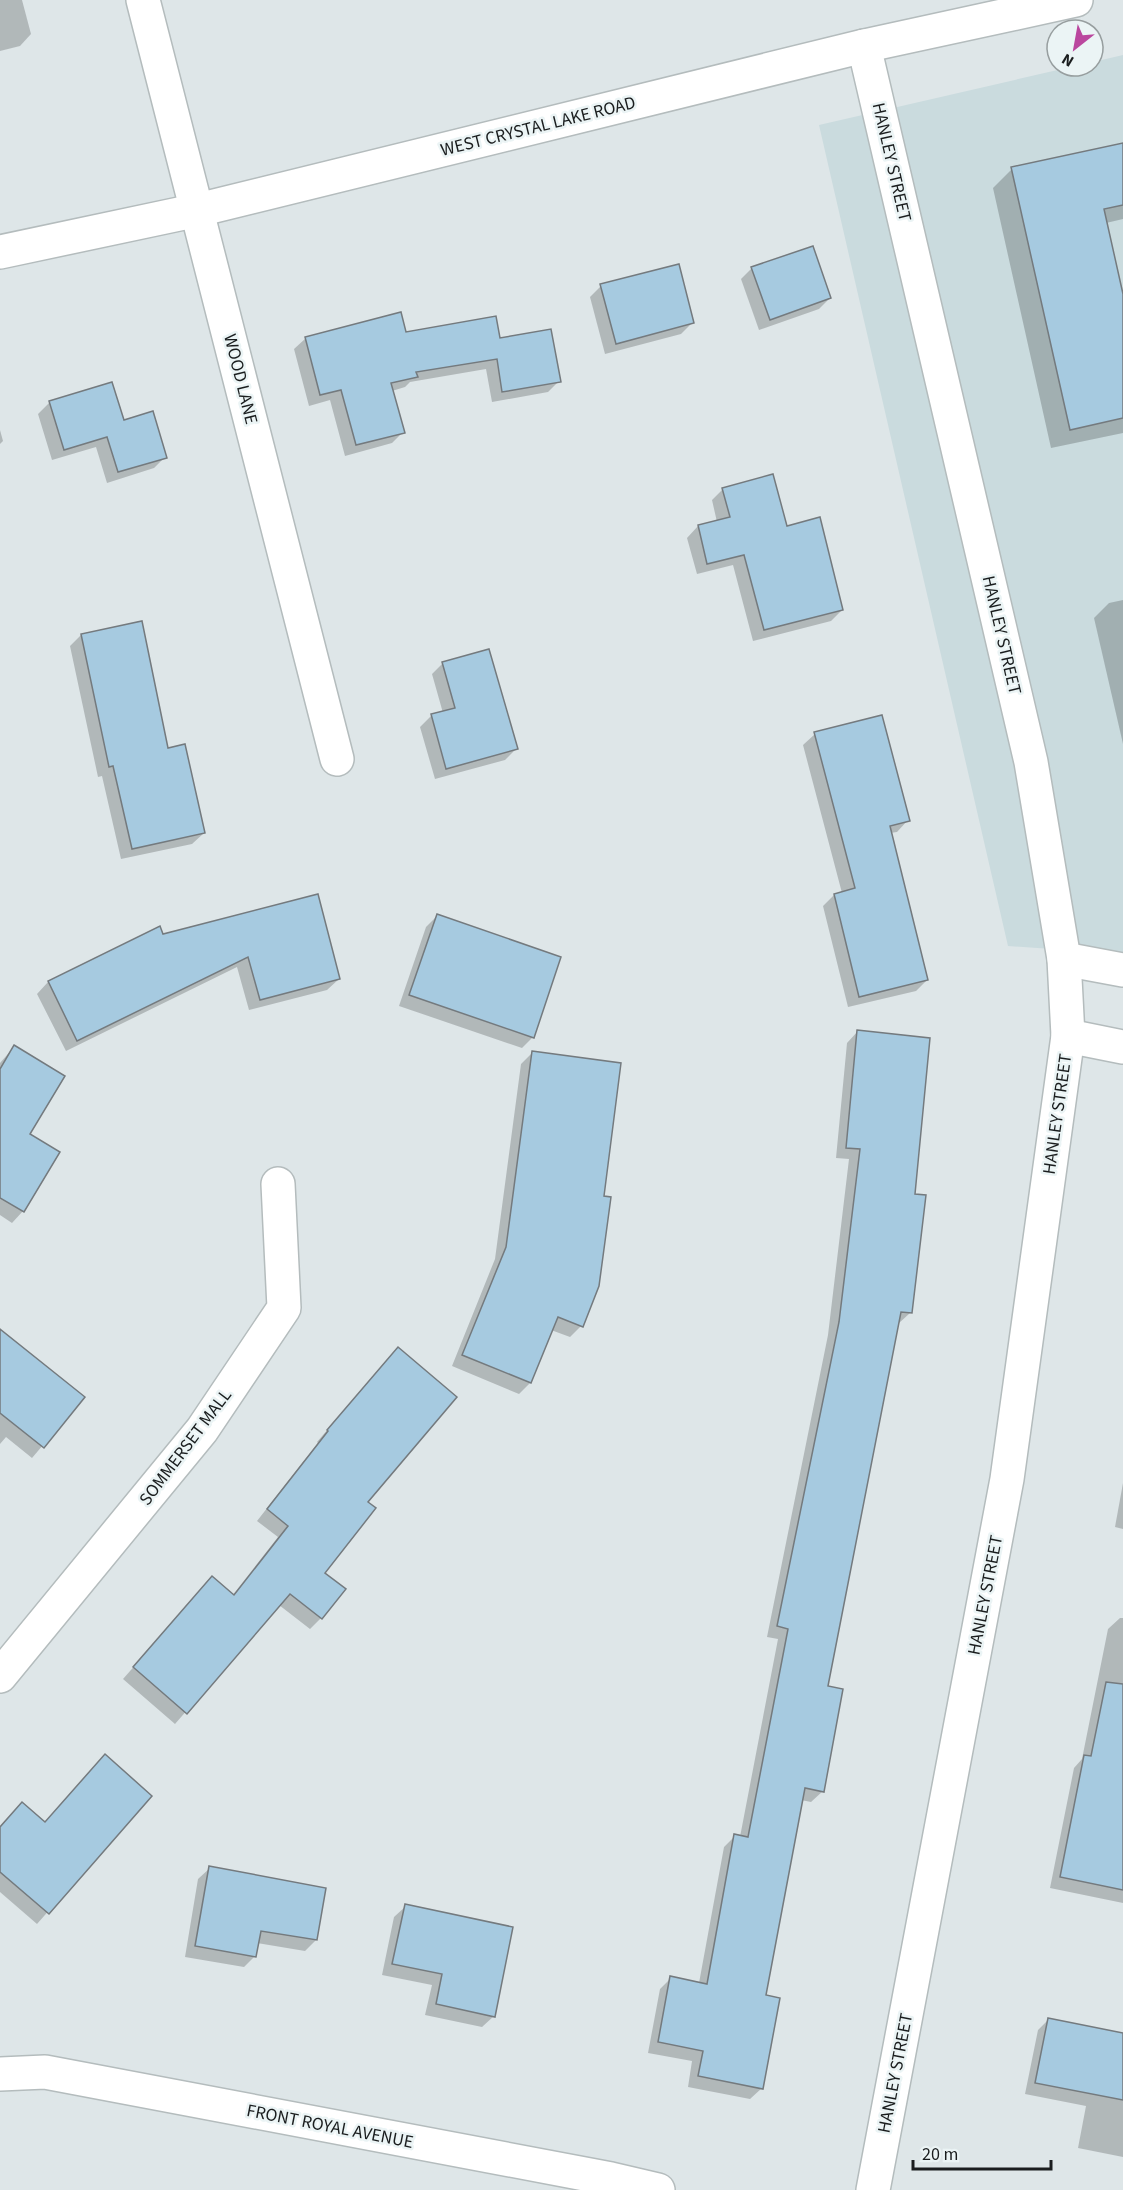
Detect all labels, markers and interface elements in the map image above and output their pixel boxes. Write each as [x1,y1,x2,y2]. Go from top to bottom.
north arrow [1045,18,1105,78]
text: N [1058,48,1078,72]
street label: WEST CRYSTAL LAKE ROAD [438,90,638,163]
street label: HANLEY STREET [866,100,917,224]
street label: WOOD LANE [217,331,264,427]
street label: HANLEY STREET [976,573,1027,697]
street label: HANLEY STREET [1037,1052,1078,1176]
street label: SOMMERSET MALL [133,1384,238,1511]
street label: HANLEY STREET [962,1533,1009,1657]
street label: HANLEY STREET [872,2011,919,2135]
street label: FRONT ROYAL AVENUE [244,2098,415,2155]
scale bar [913,2133,1051,2171]
text: 20 m [922,2142,958,2167]

